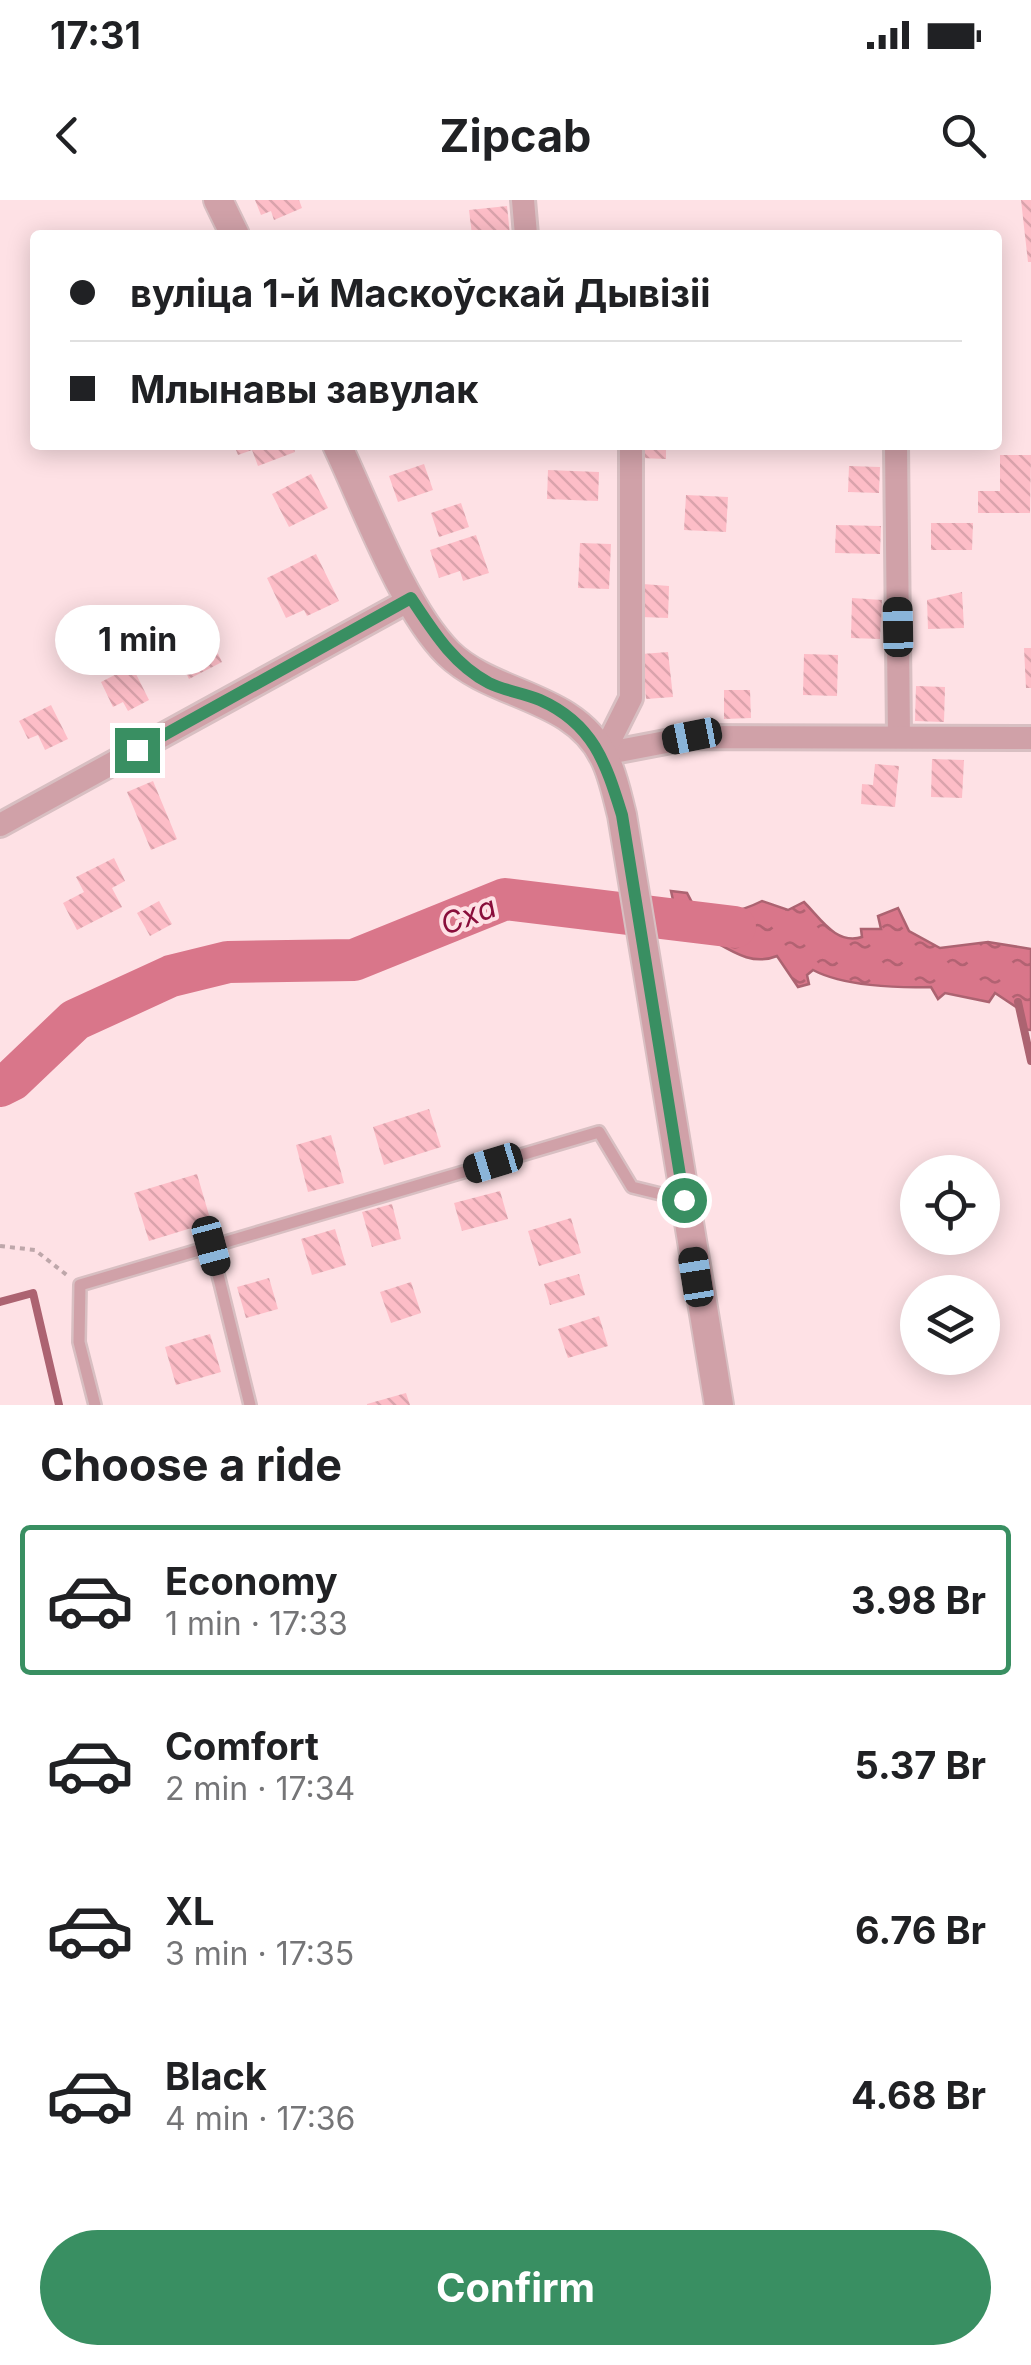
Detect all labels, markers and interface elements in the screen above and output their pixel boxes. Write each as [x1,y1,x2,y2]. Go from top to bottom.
text: 17:31 [50,12,141,58]
icon: back [40,108,95,163]
text: Zipcab [440,108,591,163]
icon: search [936,108,991,163]
text: вуліца 1-й Маскоўскай Дывізіі [130,270,711,316]
text: Млынавы завулак [130,366,478,412]
car [882,597,914,657]
callout: 1 min [54,605,220,675]
text: 1 min [98,620,177,659]
car [660,716,724,756]
route end [115,728,160,773]
water label: Сха [435,888,501,942]
car [460,1140,526,1186]
map controls [900,1155,1000,1375]
button: locate [900,1155,1000,1255]
route start [662,1178,707,1223]
car [189,1213,233,1279]
car [676,1245,716,1309]
button: layers [900,1275,1000,1375]
text: Choose a ride [40,1437,342,1492]
icon: car [45,1555,135,1645]
text: Economy [165,1558,338,1604]
text: 3.98 Br [851,1577,986,1623]
text: 1 min · 17:33 [165,1604,348,1643]
icon: car [45,1720,135,1810]
text: Comfort [165,1723,319,1769]
text: 5.37 Br [855,1742,986,1788]
text: 2 min · 17:34 [165,1769,355,1808]
icon: car [45,1885,135,1975]
text: XL [165,1888,215,1934]
text: 6.76 Br [855,1907,986,1953]
text: 3 min · 17:35 [165,1934,354,1973]
icon: car [45,2050,135,2140]
text: Black [165,2053,267,2099]
text: 4.68 Br [851,2072,986,2118]
text: 4 min · 17:36 [165,2099,355,2138]
button: Confirm [40,2230,991,2345]

